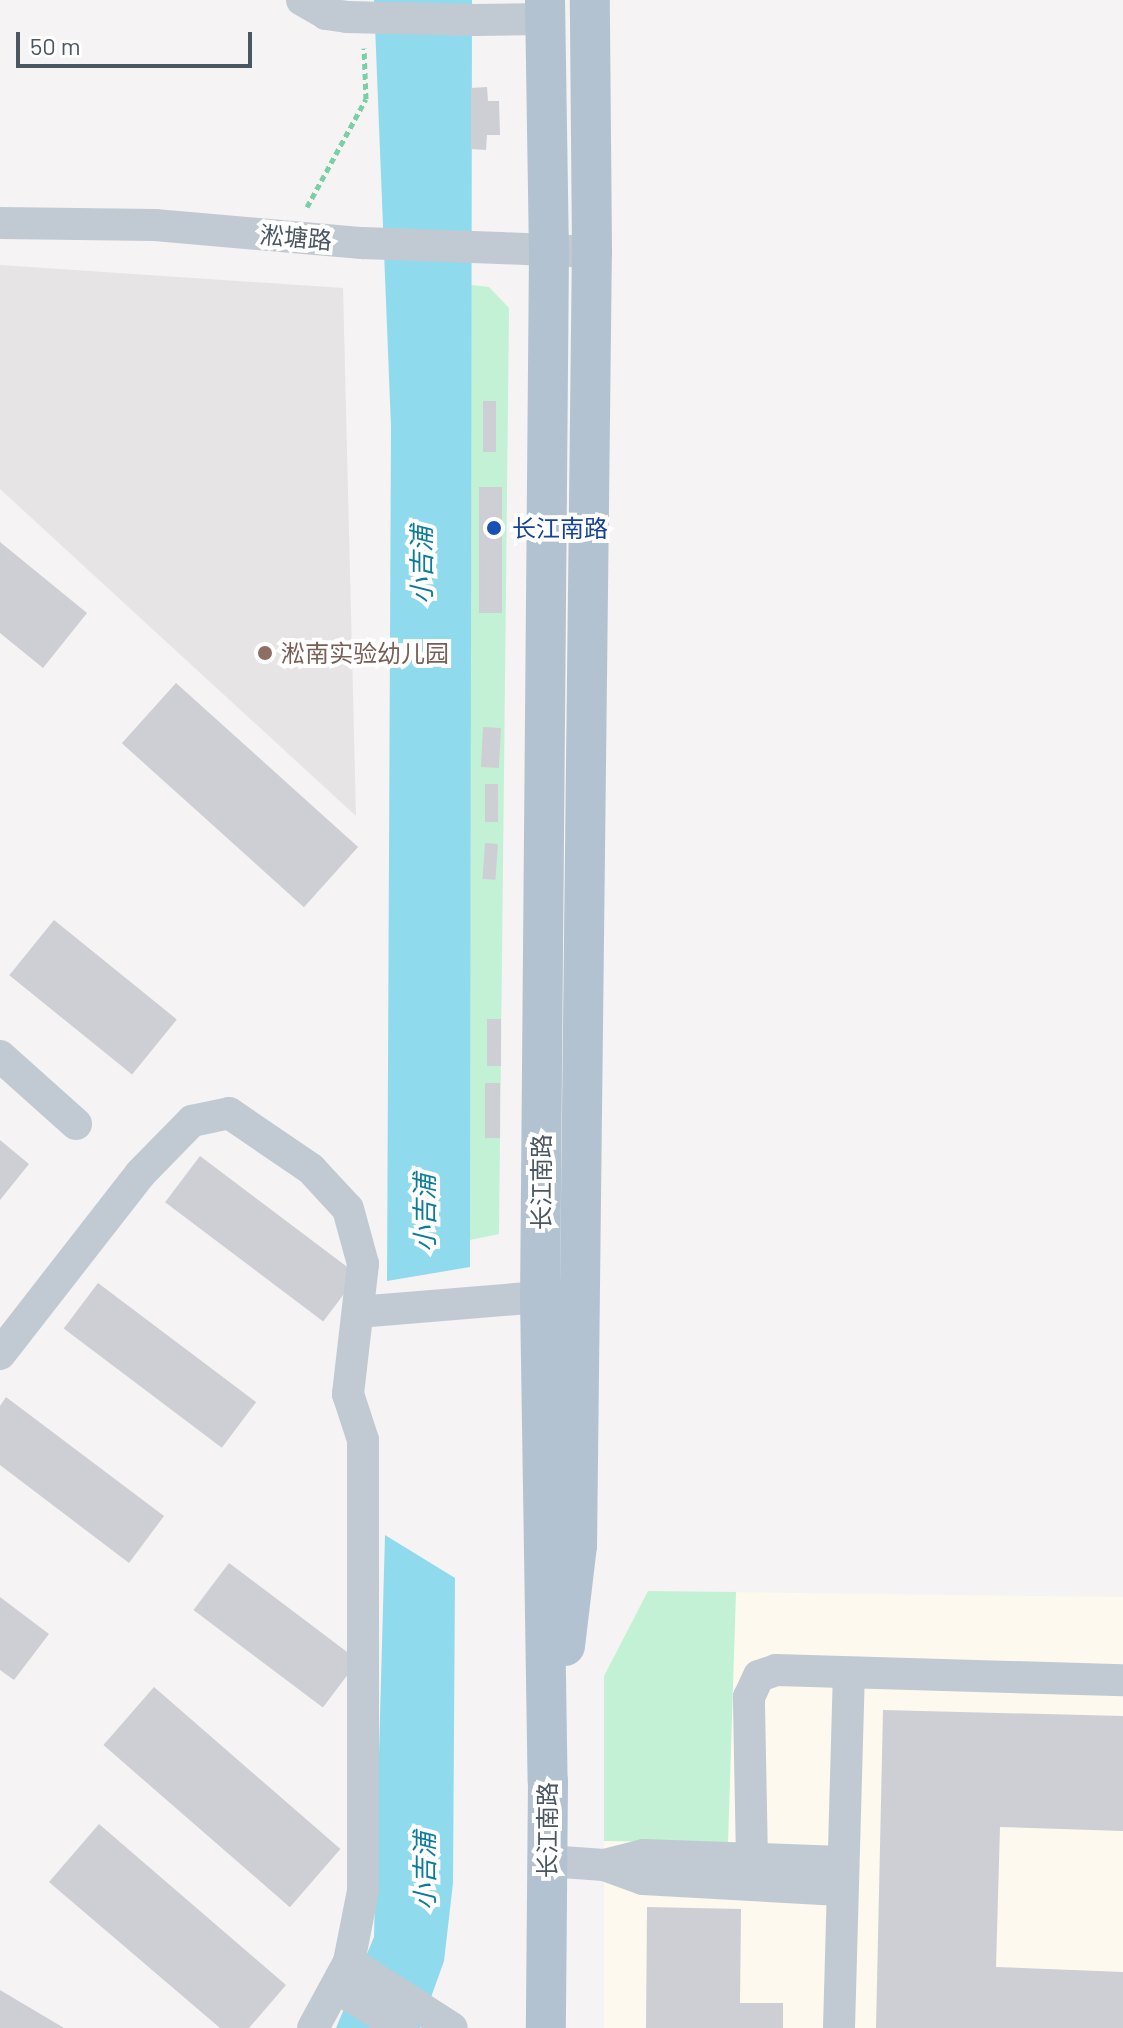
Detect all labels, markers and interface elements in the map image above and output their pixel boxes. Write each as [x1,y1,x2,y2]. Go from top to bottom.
scale bar [20,16,256,66]
text: 50 m [30,31,81,60]
street label: 淞塘路 [259,220,333,254]
place label: 长江南路 [512,514,608,542]
marker: 长江南路 [483,517,505,539]
water label: 小吉浦 [405,526,437,604]
place label: 淞南实验幼儿园 [281,639,449,667]
marker: 淞南实验幼儿园 [256,644,274,662]
street label: 长江南路 [527,1134,555,1230]
water label: 小吉浦 [408,1174,440,1252]
street label: 长江南路 [533,1782,561,1878]
water label: 小吉浦 [408,1832,440,1910]

